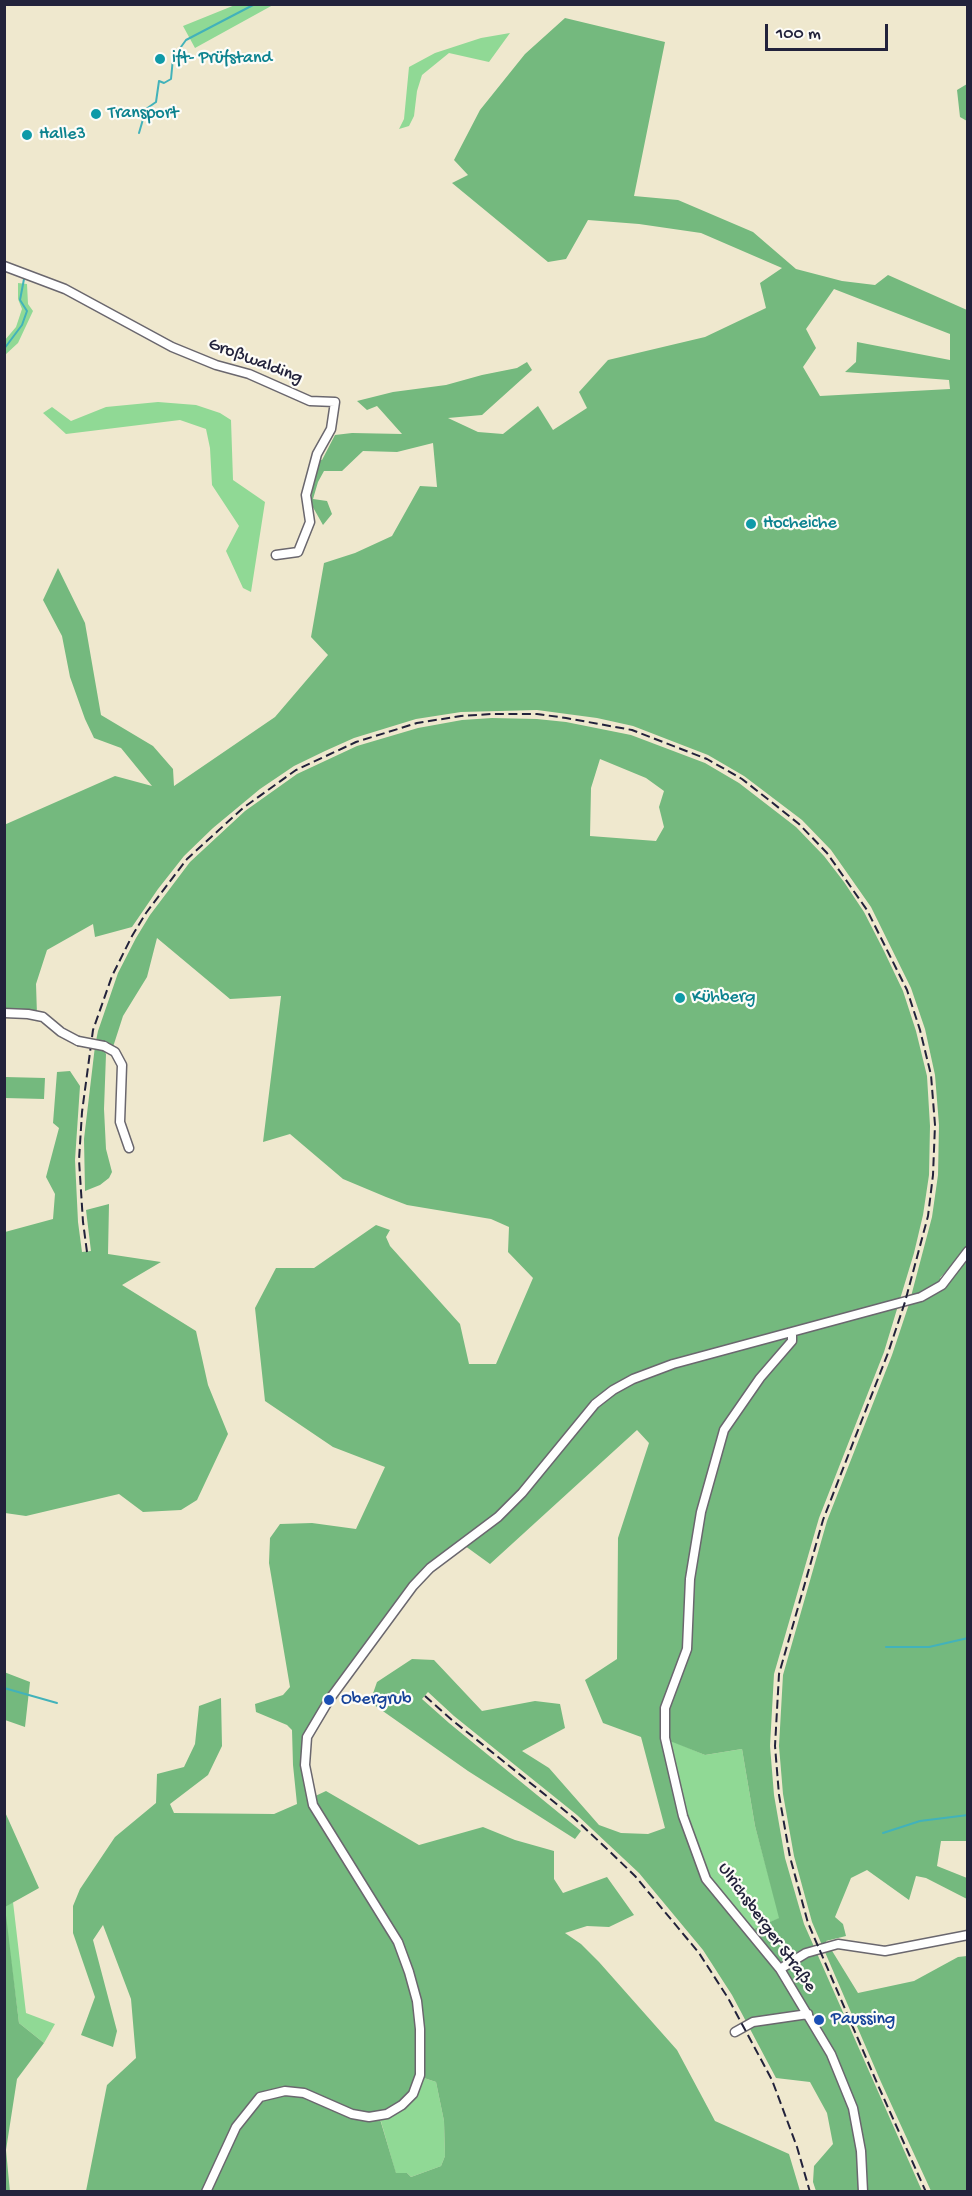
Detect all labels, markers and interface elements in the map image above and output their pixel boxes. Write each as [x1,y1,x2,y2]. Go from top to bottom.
scale bar [768,12,891,50]
text: 100 m [776,24,821,45]
place label: ift- Prüfstand [172,48,272,70]
marker: ift- Prüfstand [153,52,167,66]
place label: Transport [108,103,178,125]
marker: Transport [89,107,103,121]
place label: Halle3 [39,124,86,146]
marker: Halle3 [20,128,34,142]
street label: Großwalding [205,334,305,390]
place label: Hocheiche [763,513,837,535]
marker: Hocheiche [744,517,758,531]
place label: Kühberg [692,987,755,1009]
marker: Kühberg [673,991,687,1005]
place label: Obergrub [341,1689,412,1711]
marker: Obergrub [322,1693,336,1707]
street label: Ulrichsberger Straße [712,1859,820,1997]
place label: Paussing [831,2009,895,2031]
marker: Paussing [812,2013,826,2027]

